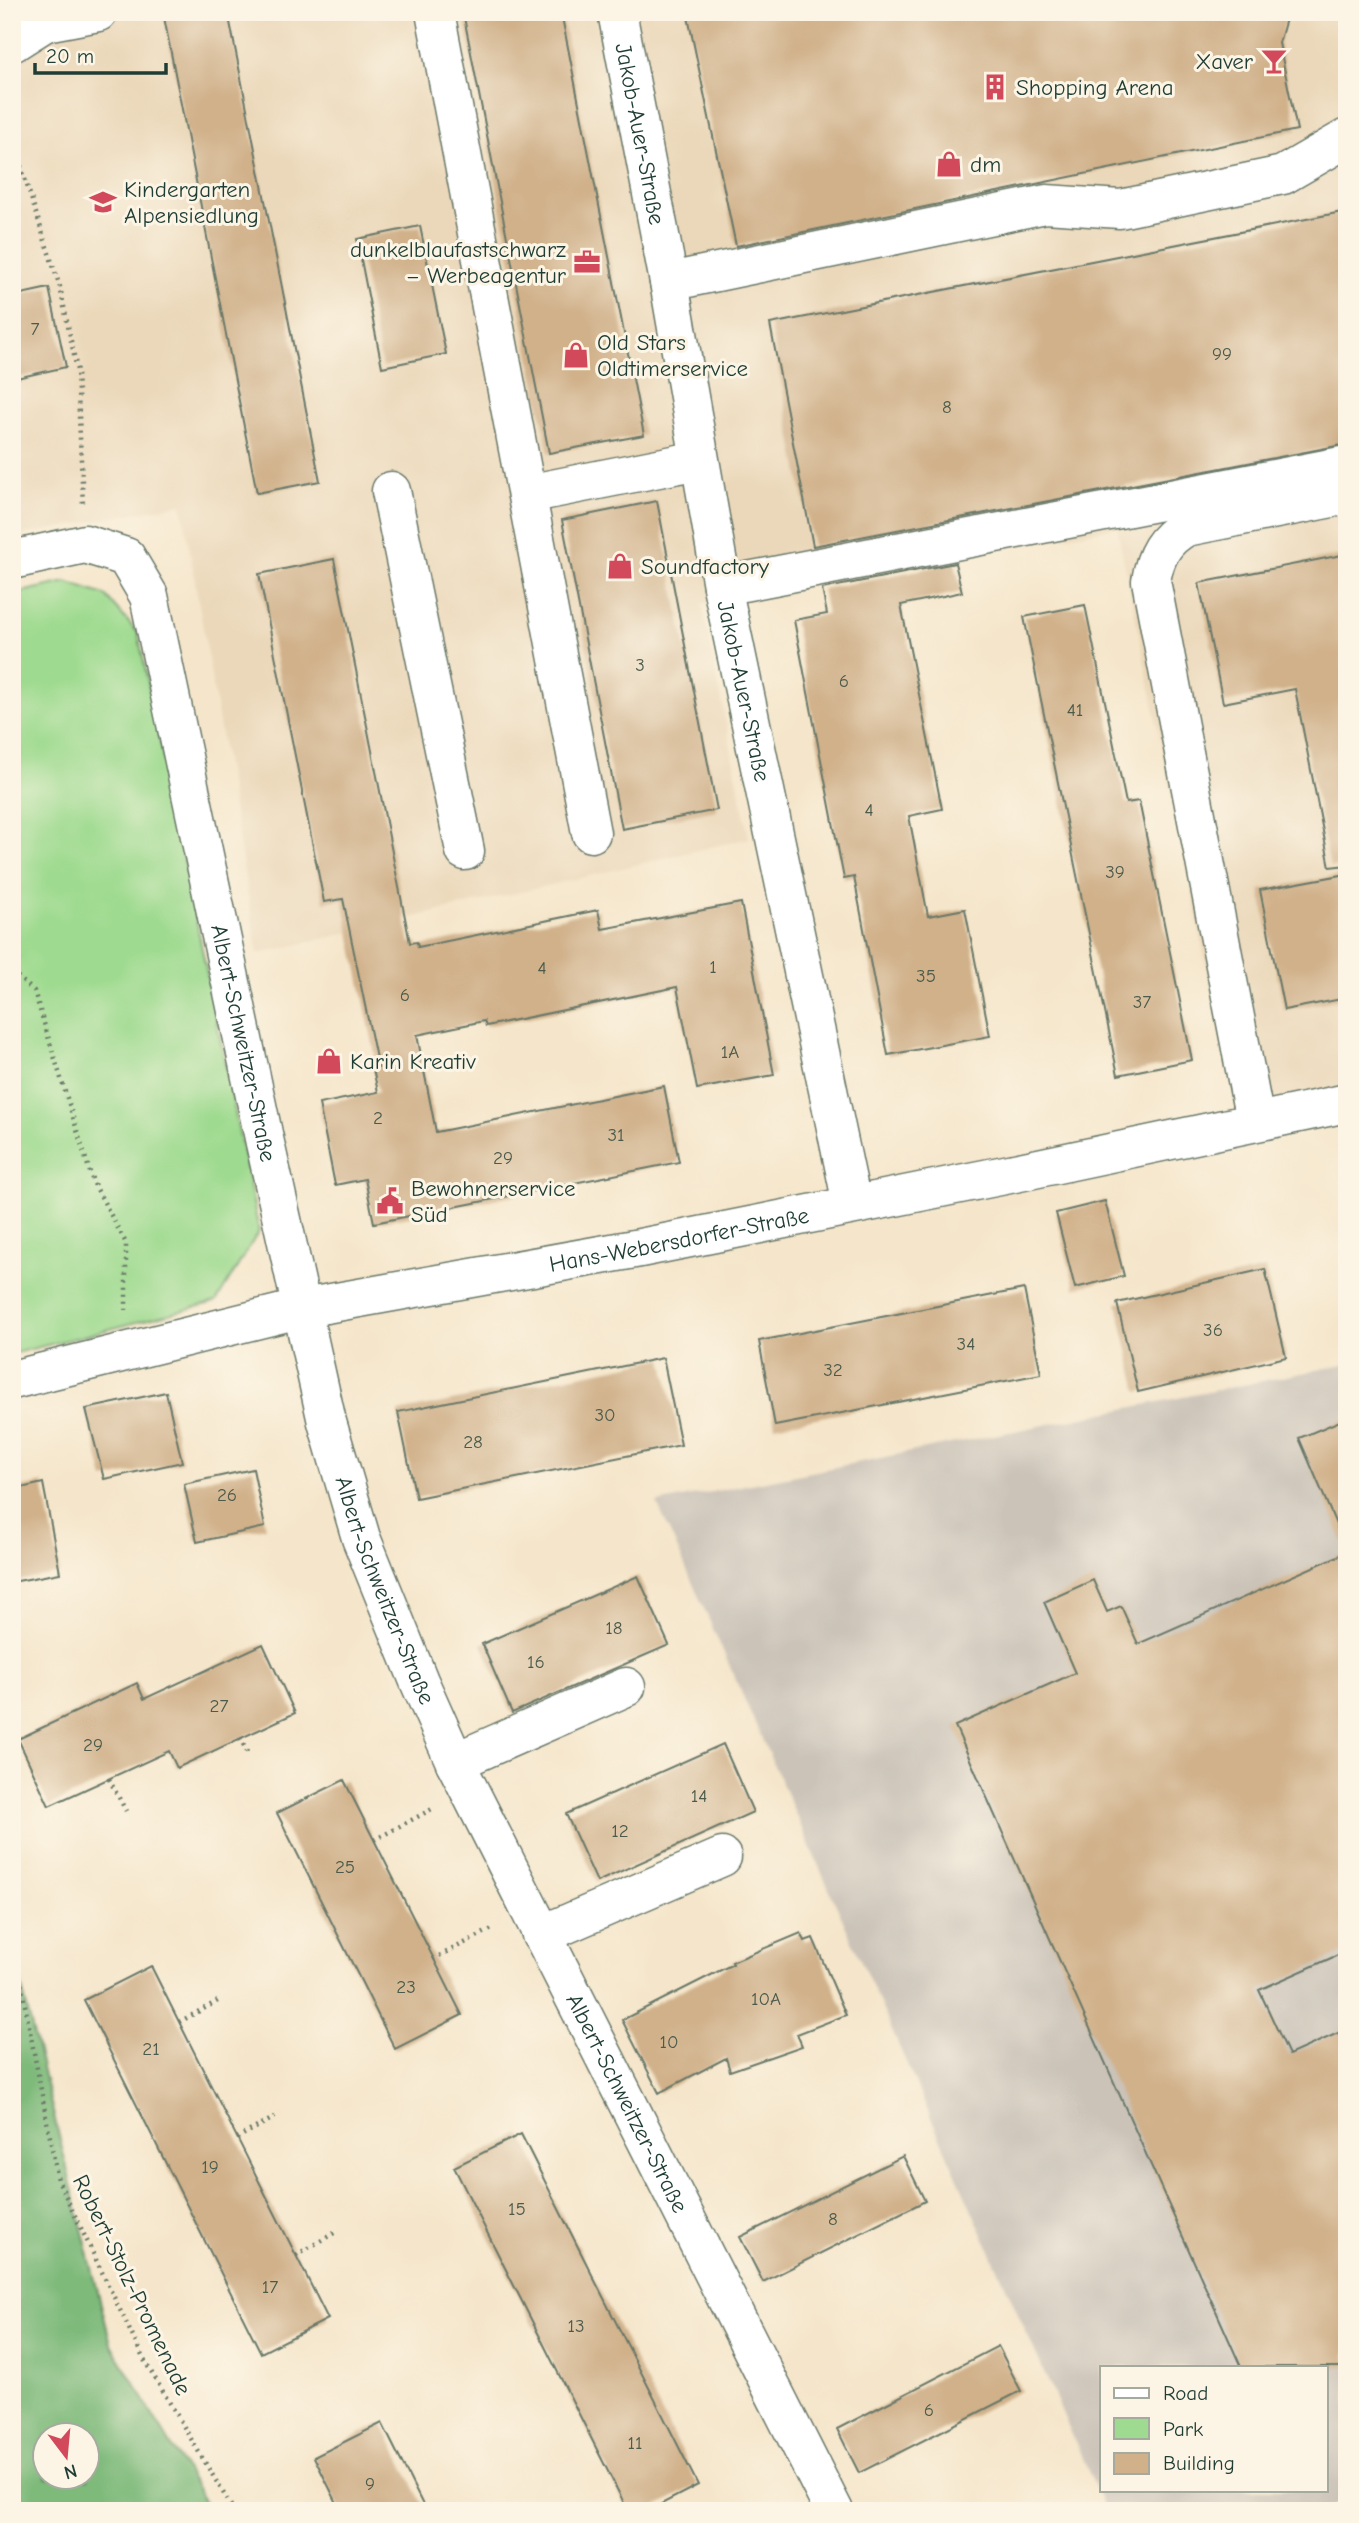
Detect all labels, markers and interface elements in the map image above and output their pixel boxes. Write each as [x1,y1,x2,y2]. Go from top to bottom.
scale bar [35,32,166,76]
street label: Jakob-Auer-Straße [610,41,671,227]
text: 20 m [46,44,94,68]
bar icon: Xaver [1259,46,1289,76]
place label: Xaver [1196,48,1254,75]
building icon: Shopping Arena [980,72,1010,102]
place label: Shopping Arena [1016,74,1174,101]
shop icon: dm [934,149,964,179]
place label: dm [970,151,1001,178]
place label: Kindergarten Alpensiedlung [124,176,259,229]
school or university icon: Kindergarten Alpensiedlung [88,187,118,217]
place label: dunkelblaufastschwarz – Werbeagentur [350,236,567,289]
office icon: dunkelblaufastschwarz – Werbeagentur [572,247,602,277]
house number: 7 [31,318,40,340]
place label: Old Stars Oldtimerservice [597,329,748,382]
shop icon: Old Stars Oldtimerservice [561,340,591,370]
house number: 99 [1212,343,1232,365]
house number: 8 [942,396,952,418]
shop icon: Soundfactory [605,551,635,581]
place label: Soundfactory [641,553,770,580]
street label: Jakob-Auer-Straße [712,598,776,784]
house number: 3 [635,654,645,676]
house number: 6 [839,670,849,692]
house number: 41 [1067,699,1083,721]
house number: 4 [864,799,874,821]
house number: 39 [1105,861,1125,883]
street label: Albert-Schweitzer-Straße [205,922,282,1164]
house number: 1 [709,956,717,978]
house number: 4 [537,957,547,979]
house number: 35 [916,965,936,987]
house number: 6 [400,984,410,1006]
house number: 37 [1133,991,1151,1013]
house number: 1A [721,1041,739,1063]
shop icon: Karin Kreativ [314,1046,344,1076]
place label: Karin Kreativ [350,1048,476,1075]
house number: 2 [373,1107,383,1129]
house number: 31 [607,1124,625,1146]
house number: 29 [493,1147,513,1169]
place label: Bewohnerservice Süd [411,1175,576,1228]
public building icon: Bewohnerservice Süd [375,1186,405,1216]
street label: Hans-Webersdorfer-Straße [547,1201,811,1277]
house number: 36 [1203,1319,1223,1341]
house number: 34 [957,1333,975,1355]
house number: 32 [823,1359,843,1381]
house number: 30 [594,1404,616,1426]
house number: 28 [463,1431,483,1453]
street label: Albert-Schweitzer-Straße [330,1473,441,1708]
house number: 26 [217,1484,237,1506]
house number: 18 [605,1617,623,1639]
house number: 16 [527,1651,545,1673]
house number: 27 [210,1695,228,1717]
house number: 29 [83,1734,103,1756]
house number: 14 [691,1785,707,1807]
house number: 12 [611,1820,629,1842]
house number: 25 [335,1856,355,1878]
house number: 23 [396,1976,416,1998]
house number: 10A [751,1988,781,2010]
street label: Albert-Schweitzer-Straße [561,1989,694,2217]
house number: 10 [659,2031,679,2053]
house number: 21 [142,2038,160,2060]
house number: 19 [201,2156,219,2178]
street label: Robert-Stolz-Promenade [67,2170,197,2400]
house number: 15 [508,2198,526,2220]
house number: 8 [828,2208,838,2230]
house number: 17 [262,2276,278,2298]
house number: 13 [567,2315,585,2337]
legend [1100,2366,1328,2492]
text: Road [1163,2381,1208,2405]
house number: 6 [924,2399,934,2421]
text: Park [1163,2417,1203,2441]
north arrow [32,2422,102,2492]
house number: 11 [627,2432,643,2454]
text: Building [1163,2451,1235,2475]
text: N [61,2459,79,2484]
house number: 9 [365,2473,375,2495]

